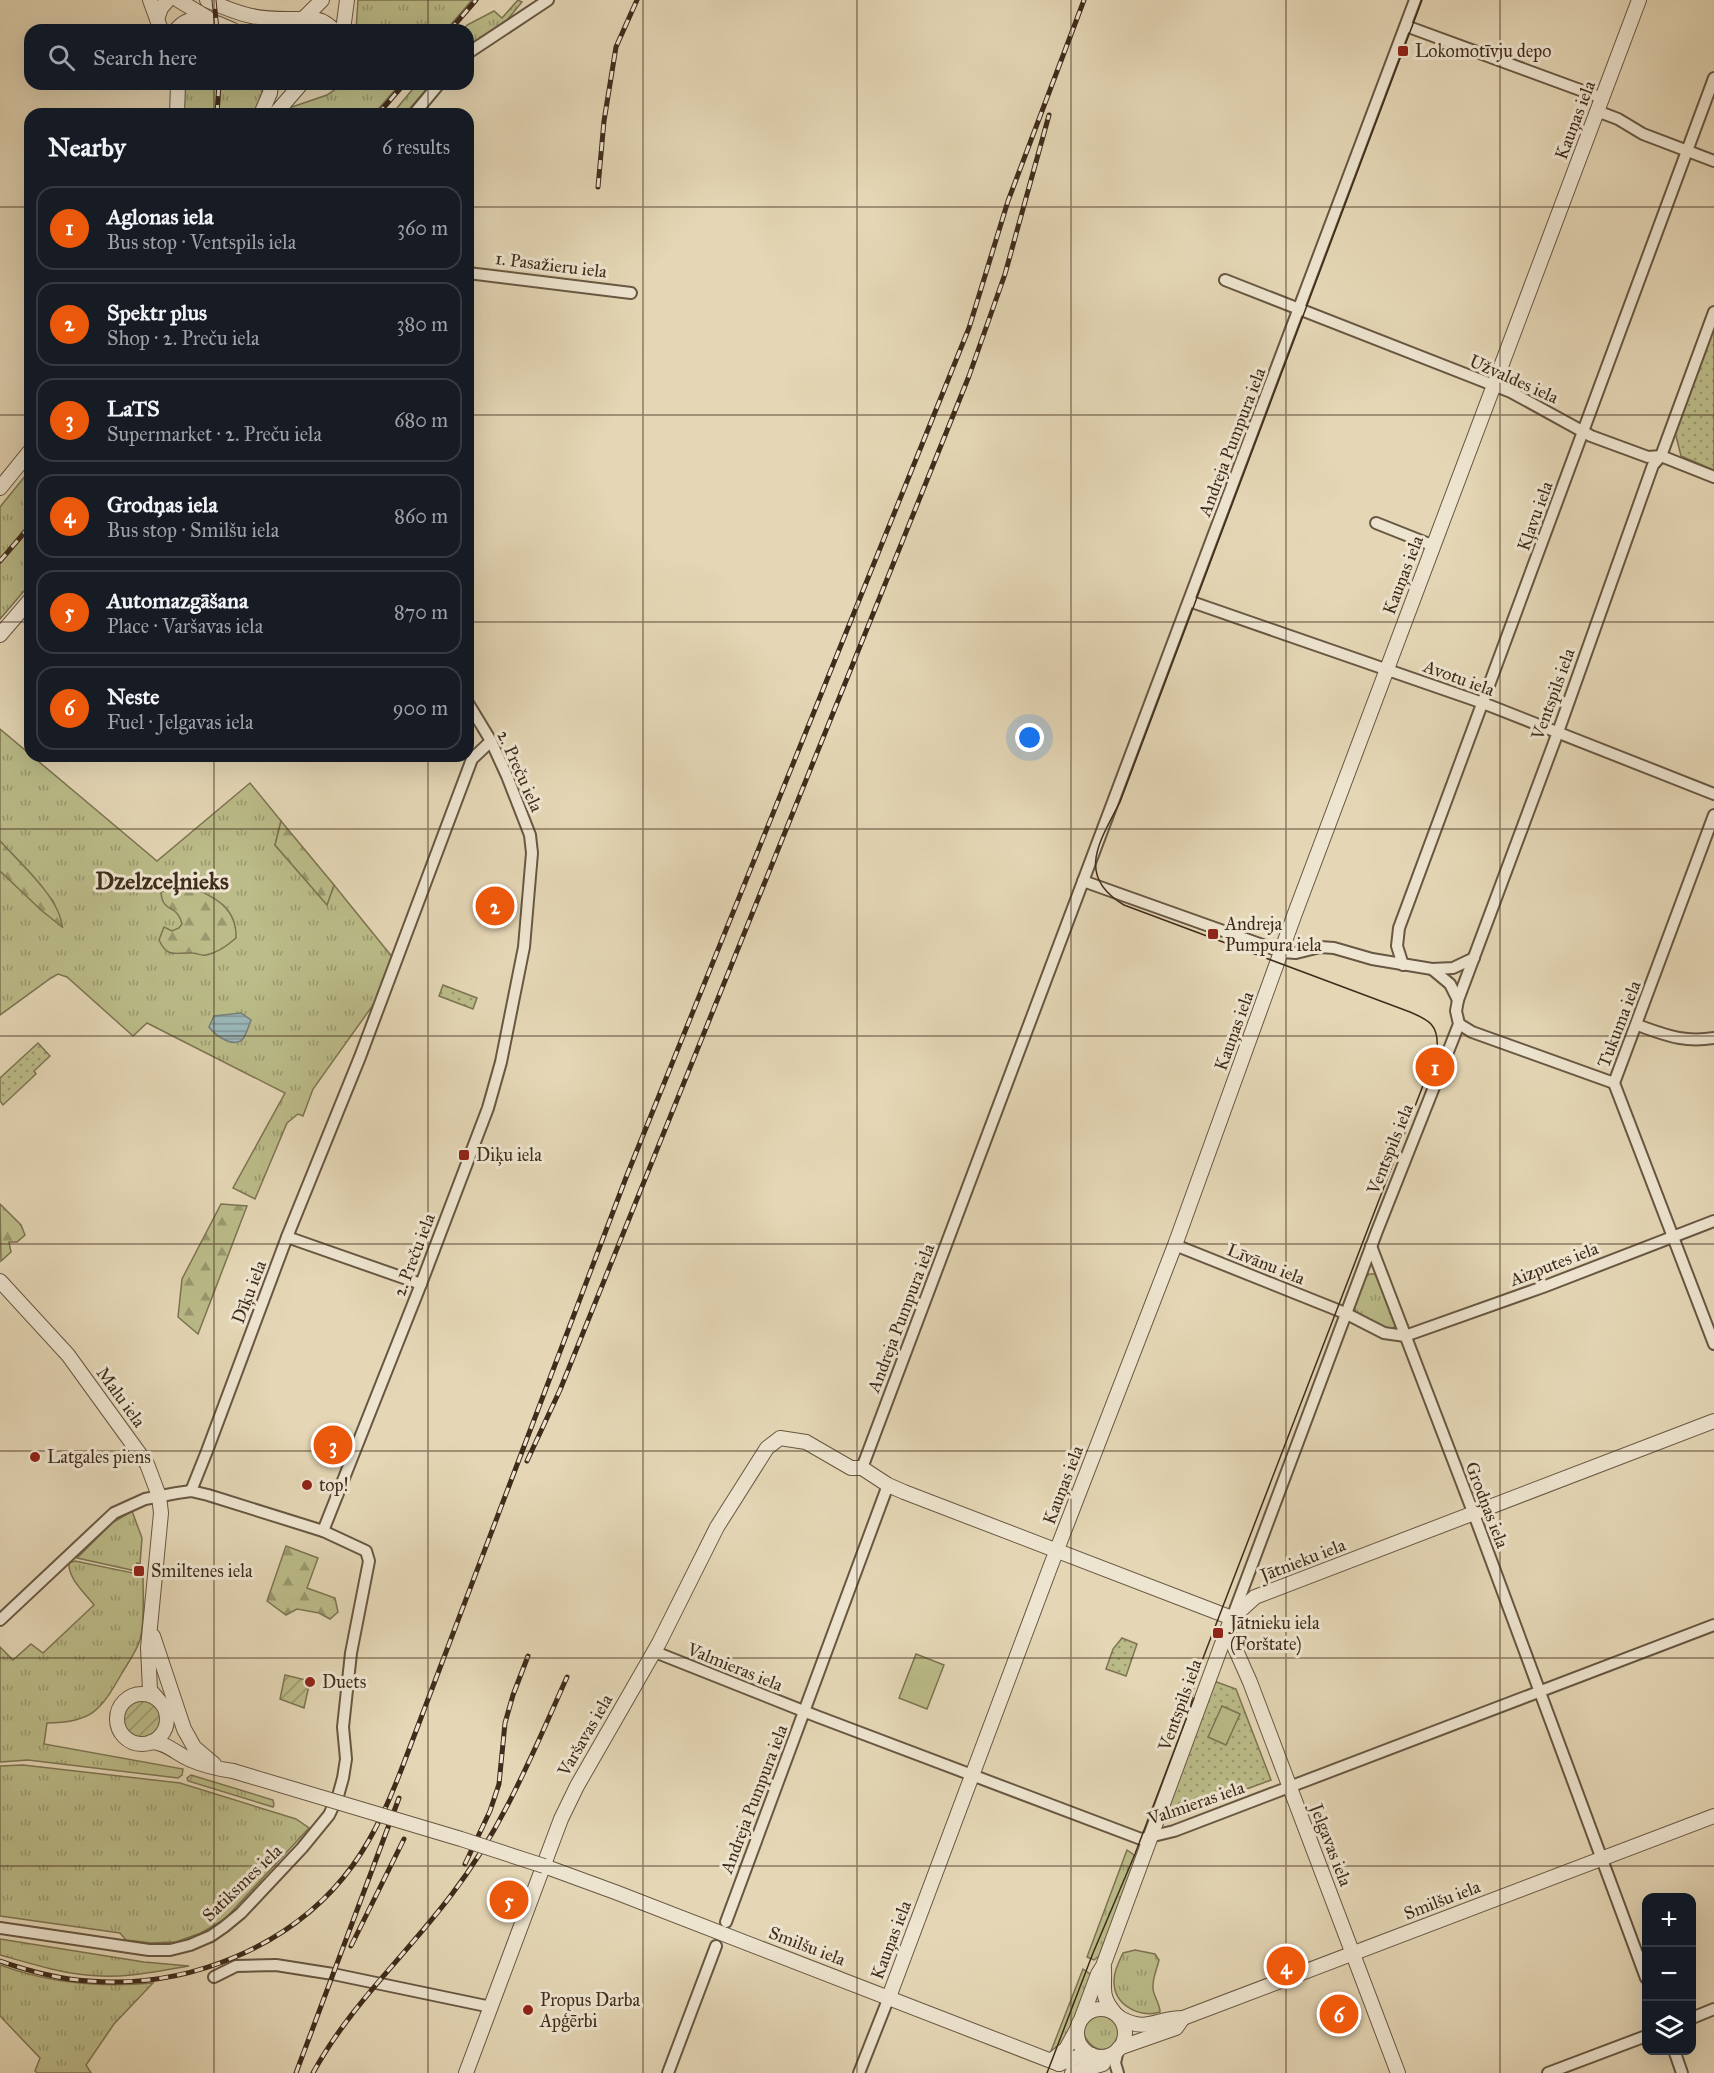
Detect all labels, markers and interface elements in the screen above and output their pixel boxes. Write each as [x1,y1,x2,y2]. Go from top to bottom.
search box [24,24,474,90]
place label: Lokomotīvju depo [1415,40,1551,62]
icon: search [45,41,78,74]
text: Search here [93,44,197,71]
marker: Lokomotīvju depo [1396,44,1410,58]
street label: Kauņas iela [1550,77,1600,162]
text: Nearby [48,131,126,163]
text: 6 results [382,135,450,159]
text: Aglonas iela [107,203,214,230]
text: 1 [66,216,73,240]
text: 360 m [397,216,448,240]
text: Bus stop · Ventspils iela [107,230,296,254]
street label: 1. Pasažieru iela [494,247,608,283]
text: Spektr plus [107,299,207,326]
text: 2 [65,312,74,336]
text: 380 m [397,312,448,336]
text: Shop · 2. Preču iela [107,326,260,350]
street label: Užvaldes iela [1466,350,1562,409]
street label: Andreja Pumpura iela [1193,364,1271,520]
text: LaTS [107,395,160,422]
text: 3 [66,408,74,432]
text: 680 m [394,408,448,432]
text: Supermarket · 2. Preču iela [107,422,322,446]
street label: Kļavu iela [1512,478,1558,554]
text: Grodņas iela [107,491,218,518]
text: 4 [64,504,75,528]
text: 860 m [394,504,448,528]
text: Bus stop · Smilšu iela [107,518,279,542]
street label: Kauņas iela [1378,532,1428,617]
text: Automazgāšana [107,587,248,614]
text: 5 [65,600,74,624]
text: 870 m [394,600,448,624]
text: Place · Varšavas iela [107,614,263,638]
street label: Ventspils iela [1526,645,1580,744]
street label: Avotu iela [1420,655,1498,701]
text: Neste [107,683,159,710]
text: 6 [64,696,75,720]
text: 900 m [393,696,448,720]
text: Fuel · Jelgavas iela [107,710,253,734]
your location [1015,723,1044,752]
street label: 2. Preču iela [492,727,548,816]
district label: Dzelzceļnieks [95,866,229,896]
pin: 2 [476,884,514,928]
place label: Andreja Pumpura iela [1224,913,1322,956]
marker: Andreja Pumpura iela [1206,927,1220,941]
street label: Tukuma iela [1592,977,1646,1070]
street label: Kauņas iela [1210,988,1259,1074]
pin: 1 [1416,1044,1454,1090]
street label: Ventspils iela [1362,1100,1418,1198]
place label: Diķu iela [476,1144,542,1166]
marker: Diķu iela [457,1148,471,1162]
street label: 2. Preču iela [388,1210,440,1300]
street label: Aizputes iela [1506,1237,1602,1291]
street label: Līvānu iela [1224,1238,1309,1290]
street label: Andreja Pumpura iela [862,1240,940,1396]
street label: Dīķu iela [227,1257,271,1327]
street label: Malu iela [92,1363,150,1432]
pin: 3 [314,1422,352,1468]
street label: Kauņas iela [1038,1442,1088,1527]
place label: Latgales piens [47,1446,151,1469]
marker: Latgales piens [28,1450,42,1464]
street label: Grodņas iela [1460,1459,1514,1552]
place label: top! [319,1474,349,1496]
marker: top! [300,1478,314,1492]
street label: Jātnieku iela [1255,1534,1349,1588]
place label: Smiltenes iela [151,1560,253,1582]
marker: Smiltenes iela [132,1564,146,1578]
place label: Jātnieku iela (Forštate) [1228,1612,1320,1656]
marker: Jātnieku iela (Forštate) [1211,1626,1225,1640]
street label: Valmieras iela [683,1638,786,1696]
street label: Ventspils iela [1153,1656,1207,1755]
place label: Duets [322,1671,366,1693]
marker: Duets [303,1675,317,1689]
street label: Varšavas iela [552,1690,617,1781]
street label: Andreja Pumpura iela [715,1721,793,1877]
street label: Valmieras iela [1144,1776,1248,1830]
street label: Jelgavas iela [1304,1799,1357,1890]
street label: Satiksmes iela [198,1839,287,1926]
street label: Smilšu iela [1401,1875,1484,1925]
pin: 5 [490,1878,528,1922]
map controls [1642,1893,1696,2055]
button: + [1642,1893,1696,1947]
street label: Kauņas iela [866,1897,916,1982]
street label: Smilšu iela [766,1921,849,1971]
pin: 4 [1266,1944,1306,1988]
button: − [1642,1947,1696,2001]
place label: Propus Darba Apģērbi [539,1989,640,2033]
pin: 6 [1320,1992,1358,2036]
button: layers [1642,2001,1696,2055]
marker: Propus Darba Apģērbi [521,2003,535,2017]

